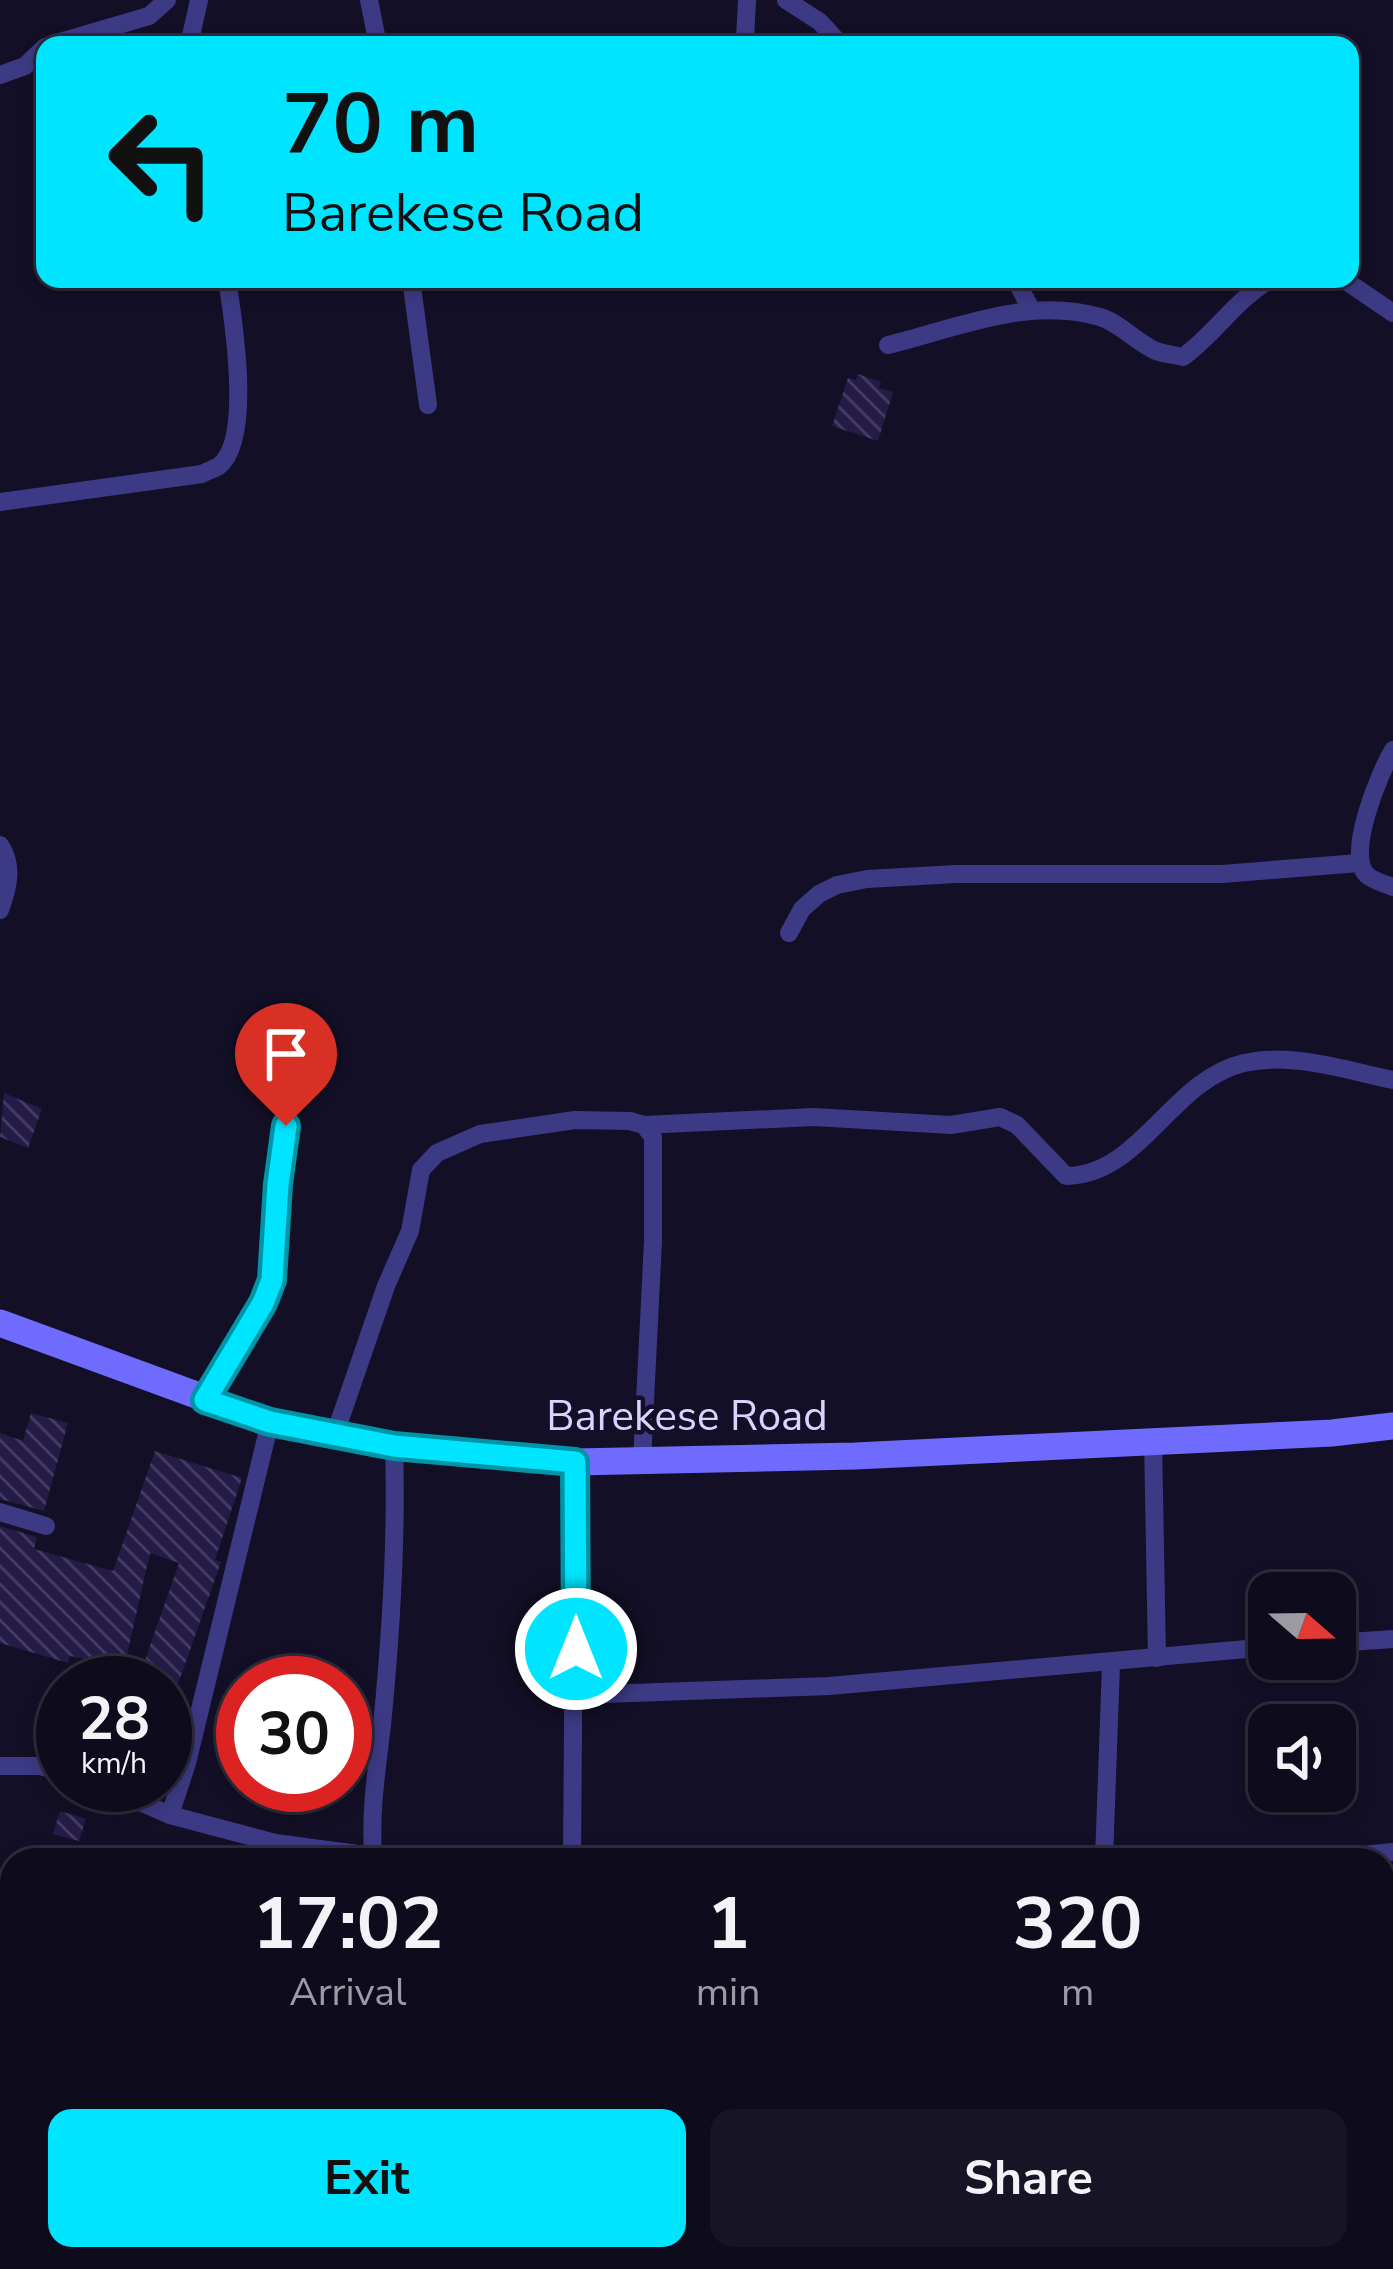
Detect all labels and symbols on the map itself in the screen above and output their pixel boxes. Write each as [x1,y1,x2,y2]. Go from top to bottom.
pin [235,1003,337,1126]
street label: Barekese Road [546,1388,828,1445]
north arrow [1248,1572,1356,1680]
position arrow [513,1586,639,1712]
speed limit sign: 30 [216,1656,372,1812]

